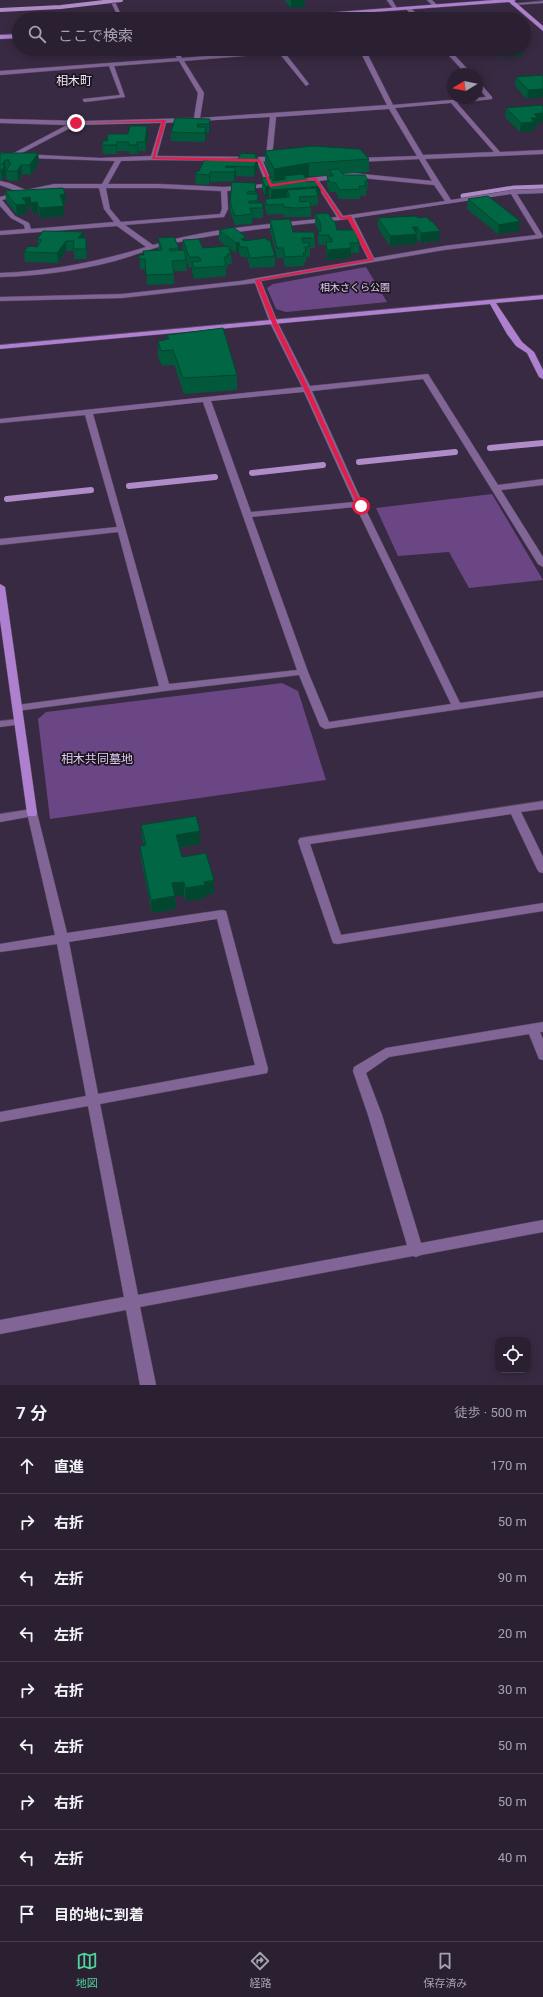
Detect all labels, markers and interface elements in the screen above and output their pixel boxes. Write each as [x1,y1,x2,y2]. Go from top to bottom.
search box [12,12,531,56]
icon: search [26,23,48,45]
text: ここで検索 [58,27,133,45]
north arrow [447,68,483,104]
district label: 相木町 [56,74,92,88]
route end [67,114,85,132]
park label: 相木さくら公園 [320,282,390,293]
route start [352,497,370,515]
park label: 相木共同墓地 [61,752,133,766]
map controls [495,1337,531,1373]
button: locate [495,1337,531,1373]
text: 7 分 [16,1403,47,1423]
text: 徒歩 · 500 m [455,1405,527,1420]
icon: ahead [16,1455,38,1477]
text: 直進 [54,1458,84,1476]
text: 170 m [490,1458,527,1473]
icon: right [16,1511,38,1533]
text: 右折 [54,1514,84,1532]
text: 50 m [498,1514,527,1529]
icon: left [16,1567,38,1589]
text: 左折 [54,1570,84,1588]
text: 90 m [498,1570,527,1585]
icon: left [16,1623,38,1645]
text: 左折 [54,1626,84,1644]
text: 20 m [498,1626,527,1641]
icon: right [16,1679,38,1701]
text: 右折 [54,1682,84,1700]
text: 30 m [498,1682,527,1697]
icon: left [16,1735,38,1757]
text: 左折 [54,1738,84,1756]
text: 50 m [498,1738,527,1753]
icon: right [16,1791,38,1813]
text: 右折 [54,1794,84,1812]
text: 50 m [498,1794,527,1809]
icon: left [16,1847,38,1869]
text: 左折 [54,1850,84,1868]
text: 40 m [498,1850,527,1865]
icon: arrive [16,1903,38,1925]
text: 目的地に到着 [54,1906,144,1924]
tab: 地図 [76,1950,98,1990]
tab: 経路 [249,1950,271,1990]
tab: 保存済み [423,1950,467,1990]

